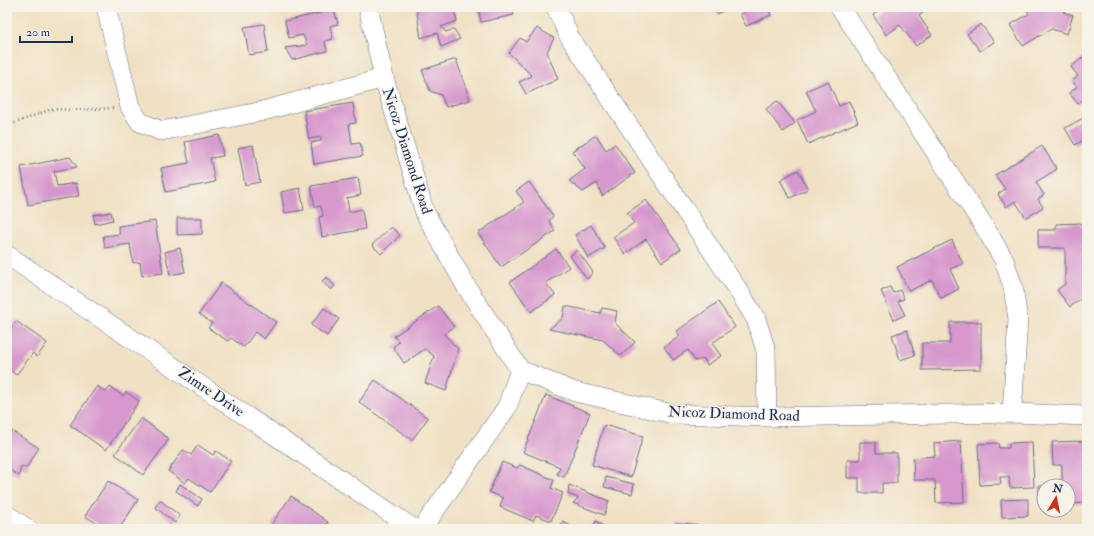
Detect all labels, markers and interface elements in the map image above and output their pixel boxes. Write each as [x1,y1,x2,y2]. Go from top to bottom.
scale bar [20,18,72,44]
text: 20 m [26,25,51,40]
street label: Nicoz Diamond Road [378,85,437,217]
street label: Zimre Drive [174,363,248,421]
street label: Nicoz Diamond Road [668,402,801,426]
north arrow [1036,478,1076,518]
text: N [1051,481,1065,496]

